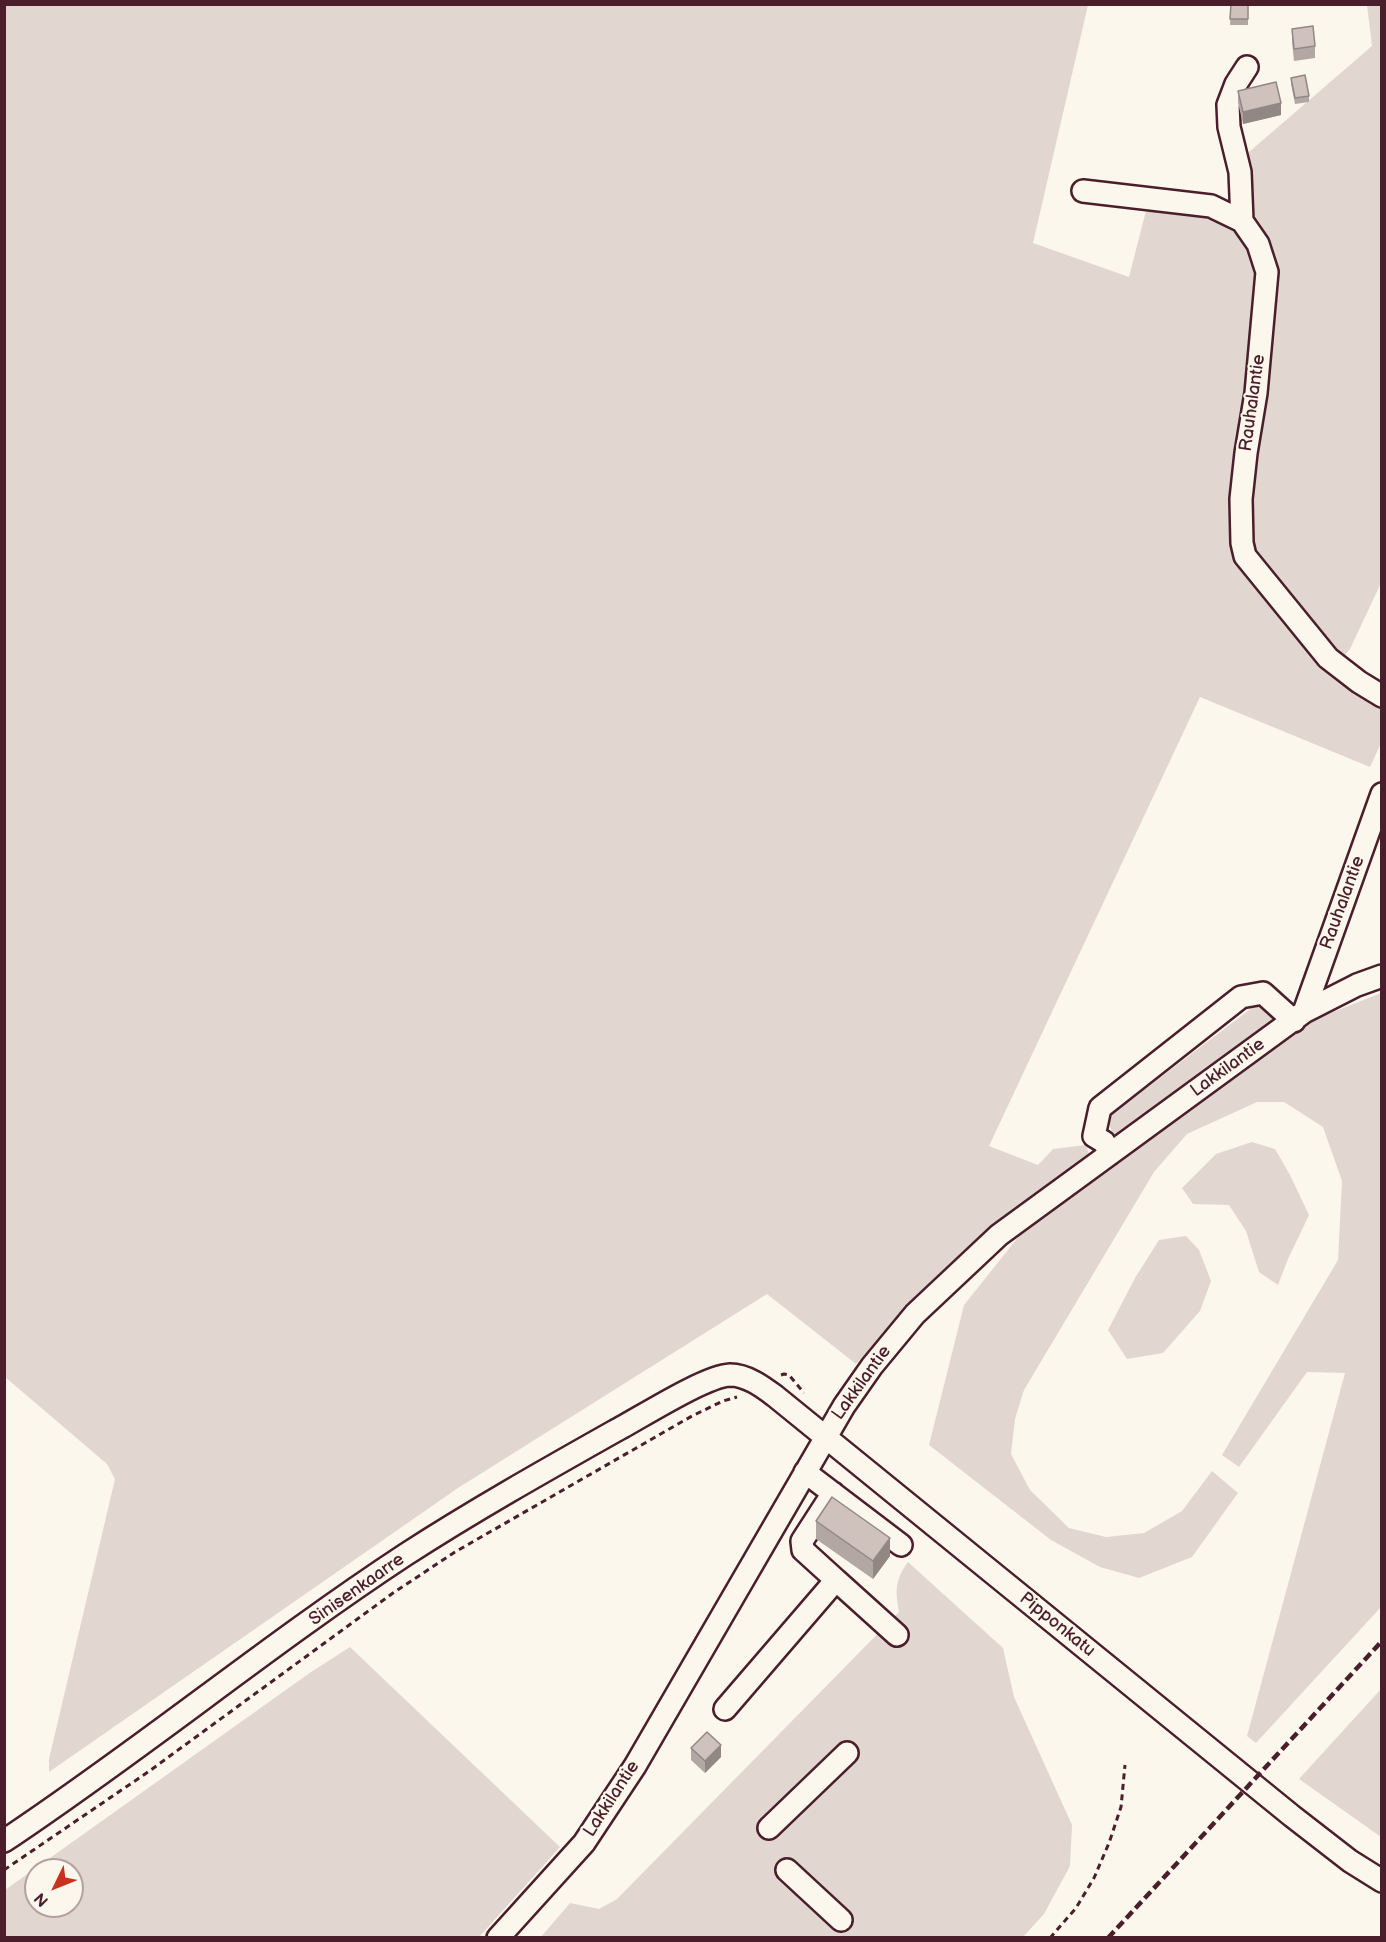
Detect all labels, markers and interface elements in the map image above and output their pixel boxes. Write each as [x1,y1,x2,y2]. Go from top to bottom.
street label: Rauhalantie [1235,353,1271,453]
street label: Rauhalantie [1316,853,1370,953]
street label: Lakkilantie [1187,1034,1269,1102]
street label: Lakkilantie [828,1342,896,1424]
street label: Sinisenkaarre [305,1549,409,1631]
street label: Pipponkatu [1015,1588,1099,1662]
street label: Lakkilantie [579,1757,645,1841]
north arrow [24,1858,84,1918]
text: N [31,1888,53,1910]

